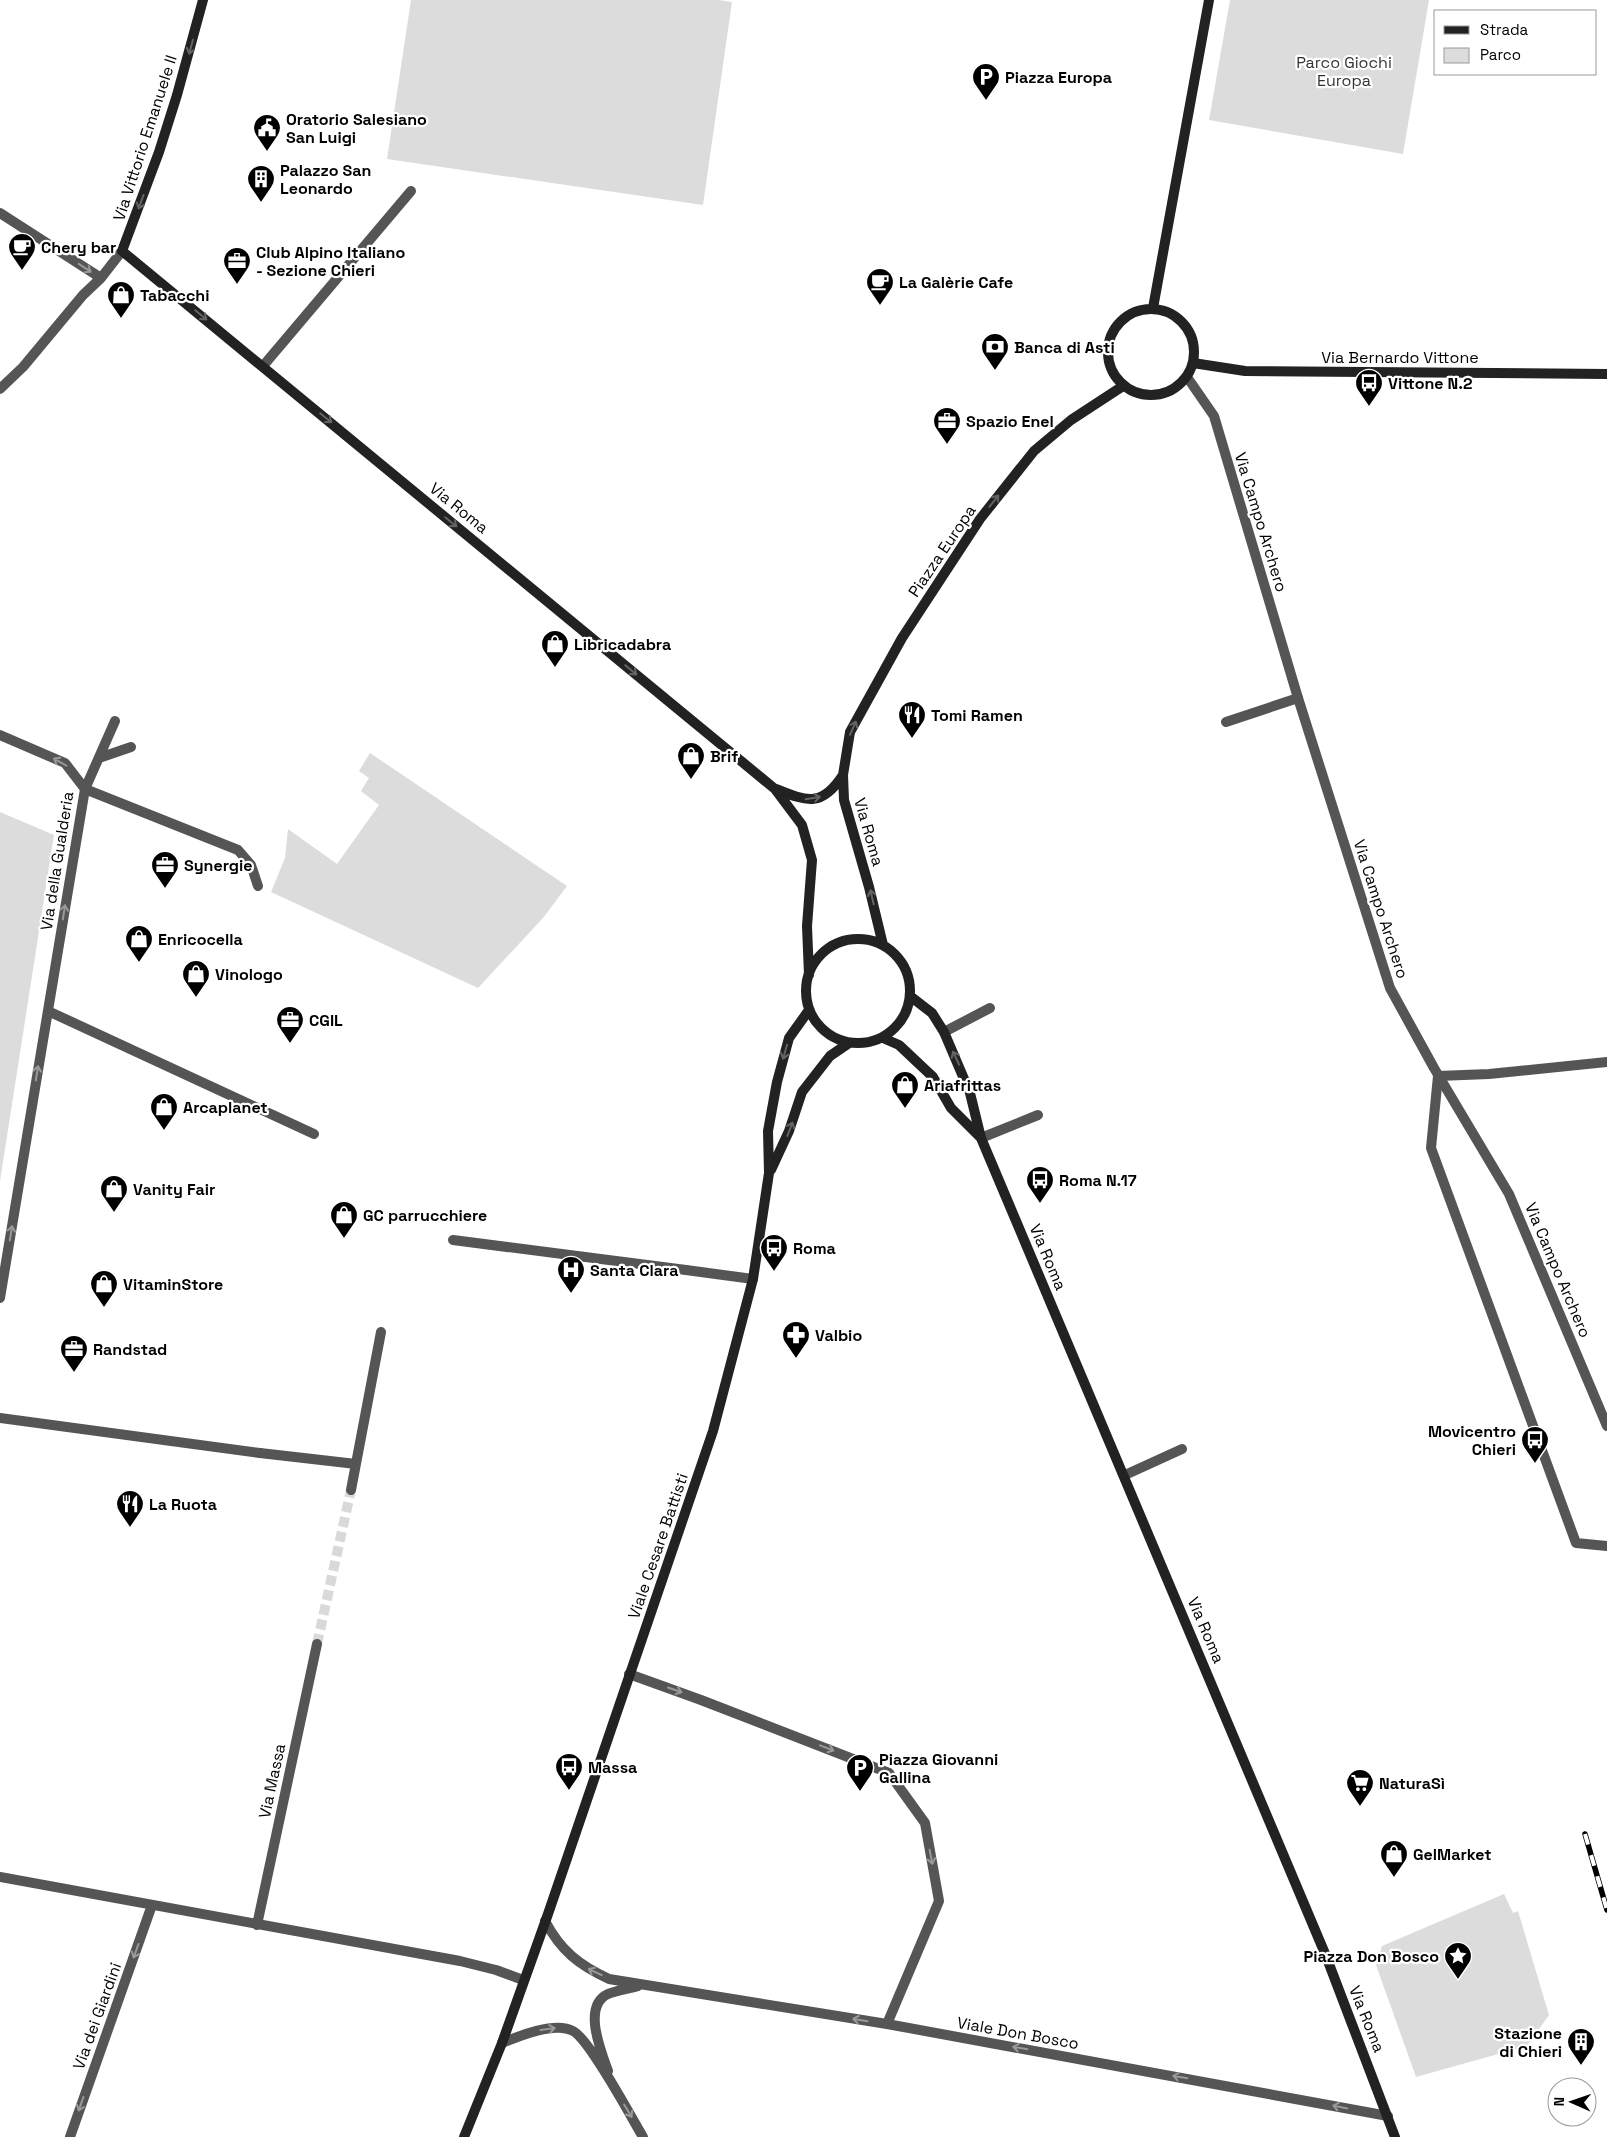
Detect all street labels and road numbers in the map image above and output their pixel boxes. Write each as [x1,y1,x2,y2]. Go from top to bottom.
street label: Via Vittorio Emanuele II [108,52,182,224]
street label: Via Bernardo Vittone [1321,347,1479,368]
street label: Via Campo Archero [1230,450,1292,594]
street label: Via Roma [425,478,493,538]
street label: Piazza Europa [903,501,981,601]
street label: Via della Gualderia [36,790,78,932]
street label: Via Roma [849,795,889,869]
street label: Via Campo Archero [1349,837,1413,981]
street label: Via Campo Archero [1520,1199,1596,1341]
street label: Via Roma [1025,1221,1071,1293]
street label: Viale Cesare Battisti [623,1470,693,1622]
street label: Via Roma [1183,1594,1229,1666]
street label: Via Massa [254,1742,290,1820]
street label: Via dei Giardini [68,1960,126,2072]
street label: Via Roma [1344,1983,1390,2055]
street label: Viale Don Bosco [955,2012,1081,2054]

